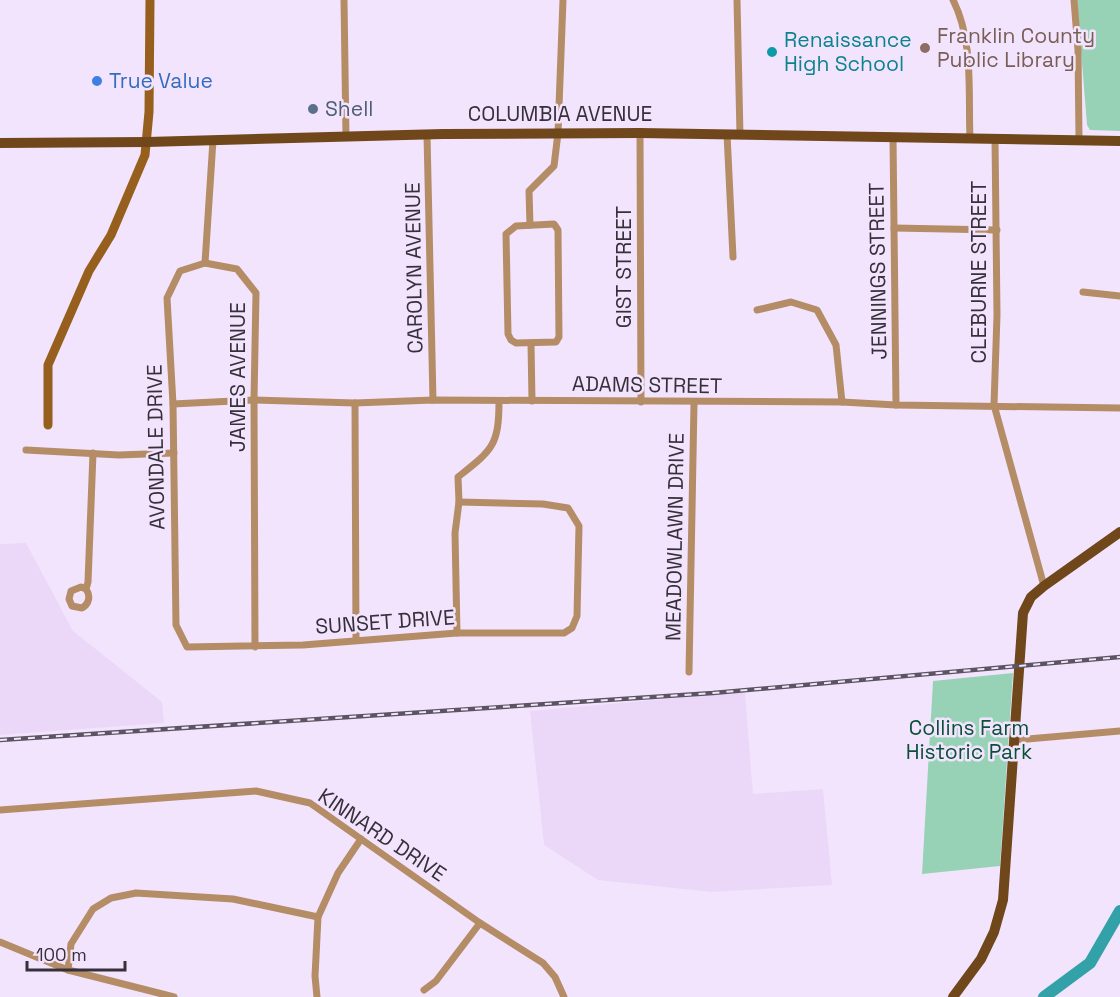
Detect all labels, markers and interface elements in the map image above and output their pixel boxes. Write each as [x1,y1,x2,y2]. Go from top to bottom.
place label: Franklin County Public Library [937,22,1095,73]
place label: Renaissance High School [784,26,912,77]
marker: Franklin County Public Library [918,41,932,55]
marker: Renaissance High School [765,45,779,59]
place label: True Value [109,67,213,94]
marker: True Value [90,74,104,88]
place label: Shell [325,95,373,122]
street label: COLUMBIA AVENUE [468,100,652,127]
marker: Shell [306,102,320,116]
street label: CLEBURNE STREET [965,181,992,363]
street label: CAROLYN AVENUE [399,182,428,354]
street label: JENNINGS STREET [862,182,893,360]
street label: GIST STREET [610,206,637,328]
street label: JAMES AVENUE [224,302,251,452]
street label: AVONDALE DRIVE [141,364,170,530]
street label: ADAMS STREET [572,370,722,399]
street label: MEADOWLAWN DRIVE [659,433,690,641]
street label: SUNSET DRIVE [314,603,456,640]
park label: Collins Farm Historic Park [906,714,1032,765]
street label: KINNARD DRIVE [313,782,451,887]
scale bar [27,934,124,972]
text: 100 m [36,943,87,966]

